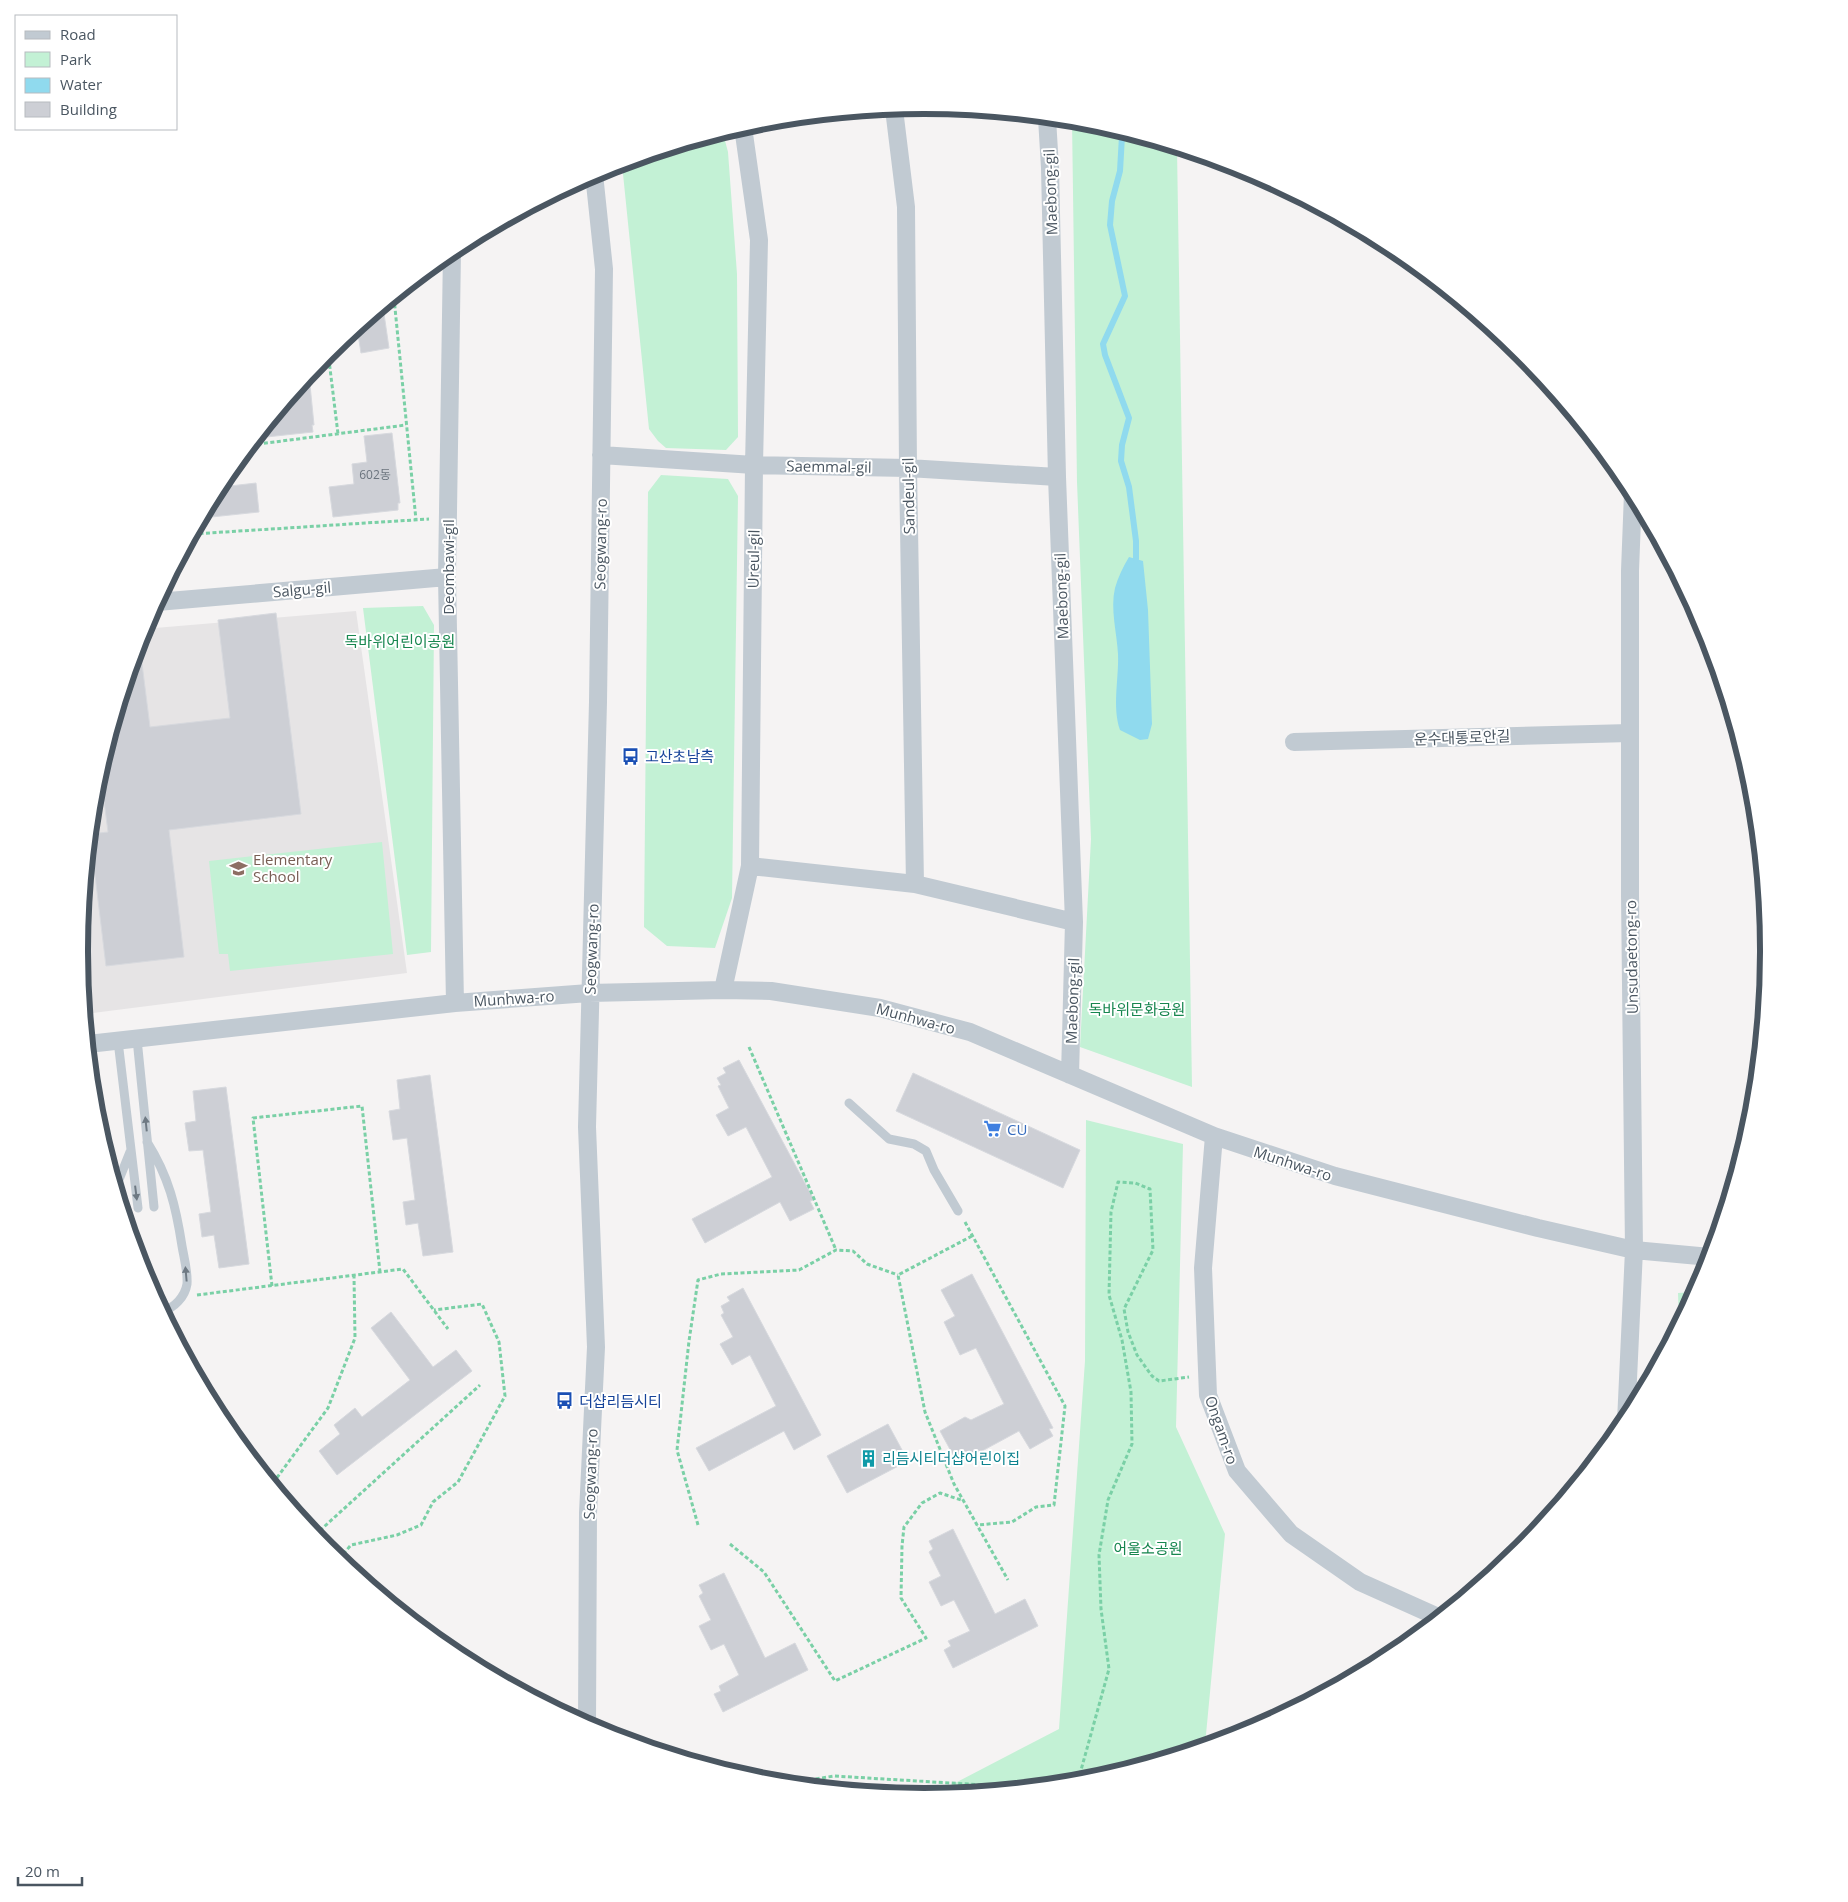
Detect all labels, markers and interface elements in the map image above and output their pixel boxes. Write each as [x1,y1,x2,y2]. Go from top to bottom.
legend [15,15,178,130]
text: Road [60,24,96,44]
text: Park [60,49,91,69]
text: Water [60,74,102,94]
text: Building [60,99,117,119]
street label: Maebong-gil [1038,149,1062,235]
street label: Saemmal-gil [786,455,872,477]
street label: Sandeul-gil [897,457,919,535]
house number: 602동 [359,466,391,483]
street label: Seogwang-ro [589,498,611,590]
street label: Deombawi-gil [438,519,458,615]
street label: Ureul-gil [742,529,764,589]
street label: Maebong-gil [1049,553,1073,639]
street label: Salgu-gil [272,576,332,602]
park label: 독바위어린이공원 [345,631,455,651]
street label: 운수대통로안길 [1413,725,1511,749]
bus stop icon: 고산초남측 [621,746,641,766]
place label: 고산초남측 [645,746,714,766]
place label: Elementary School [253,849,333,886]
school or university icon: Elementary School [229,858,249,878]
street label: Unsudaetong-ro [1620,900,1642,1014]
street label: Seogwang-ro [579,903,603,995]
street label: Maebong-gil [1060,958,1084,1044]
street label: Munhwa-ro [473,985,555,1011]
street label: Munhwa-ro [874,998,958,1038]
park label: 독바위문화공원 [1089,999,1185,1019]
one-way arrow [141,1115,149,1131]
supermarket icon: CU [983,1119,1003,1139]
place label: CU [1007,1119,1027,1139]
street label: Munhwa-ro [1251,1141,1335,1185]
one-way arrow [132,1186,140,1202]
one-way arrow [181,1266,189,1282]
bus stop icon: 더샵리듬시티 [555,1391,575,1411]
place label: 더샵리듬시티 [579,1391,662,1411]
street label: Ongam-ro [1201,1393,1243,1467]
street label: Seogwang-ro [578,1428,602,1520]
building icon: 리듬시티더샵어린이집 [858,1448,878,1468]
place label: 리듬시티더샵어린이집 [882,1448,1020,1468]
park label: 어울소공원 [1113,1538,1183,1558]
scale bar [18,1854,81,1886]
text: 20 m [25,1861,60,1881]

